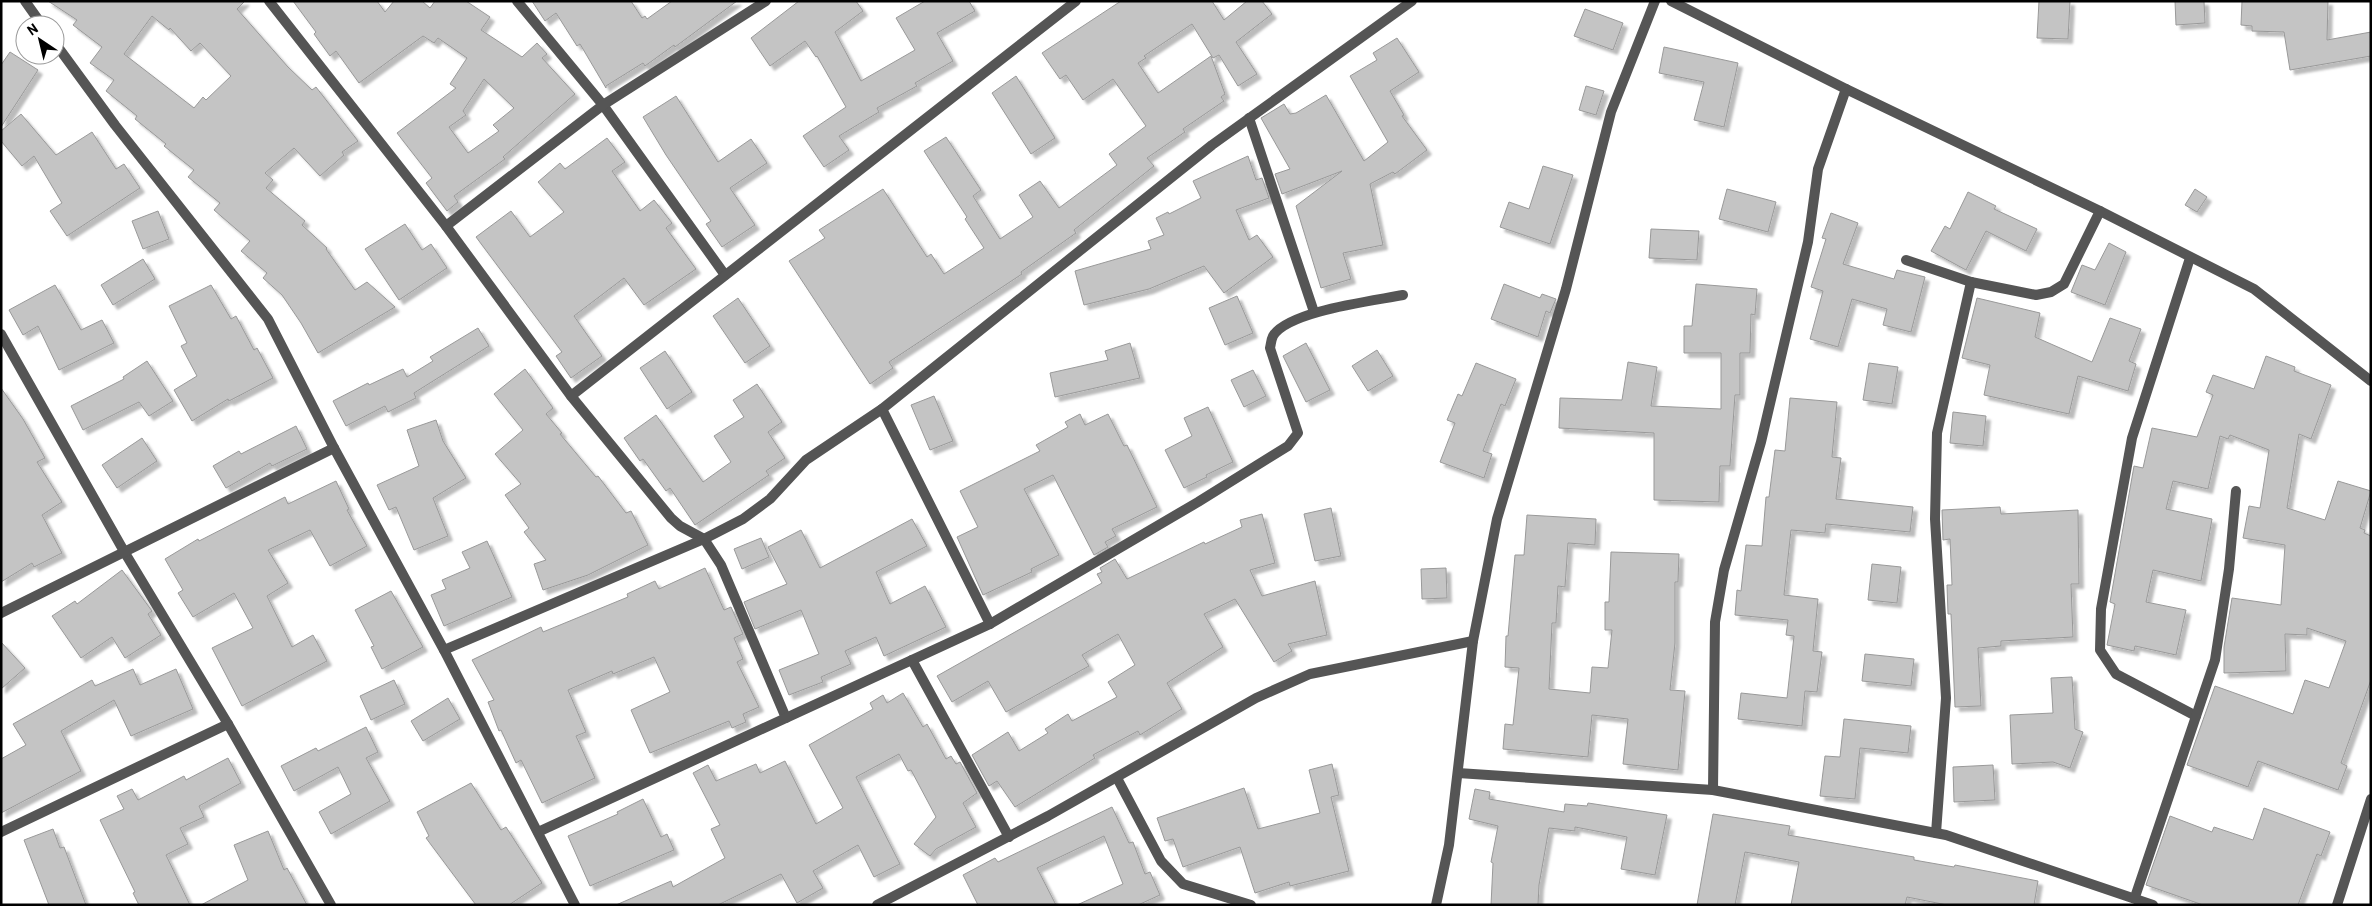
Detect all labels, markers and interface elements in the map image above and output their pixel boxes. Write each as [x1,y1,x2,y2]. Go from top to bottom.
north arrow [15,15,65,65]
text: N [24,19,41,39]

